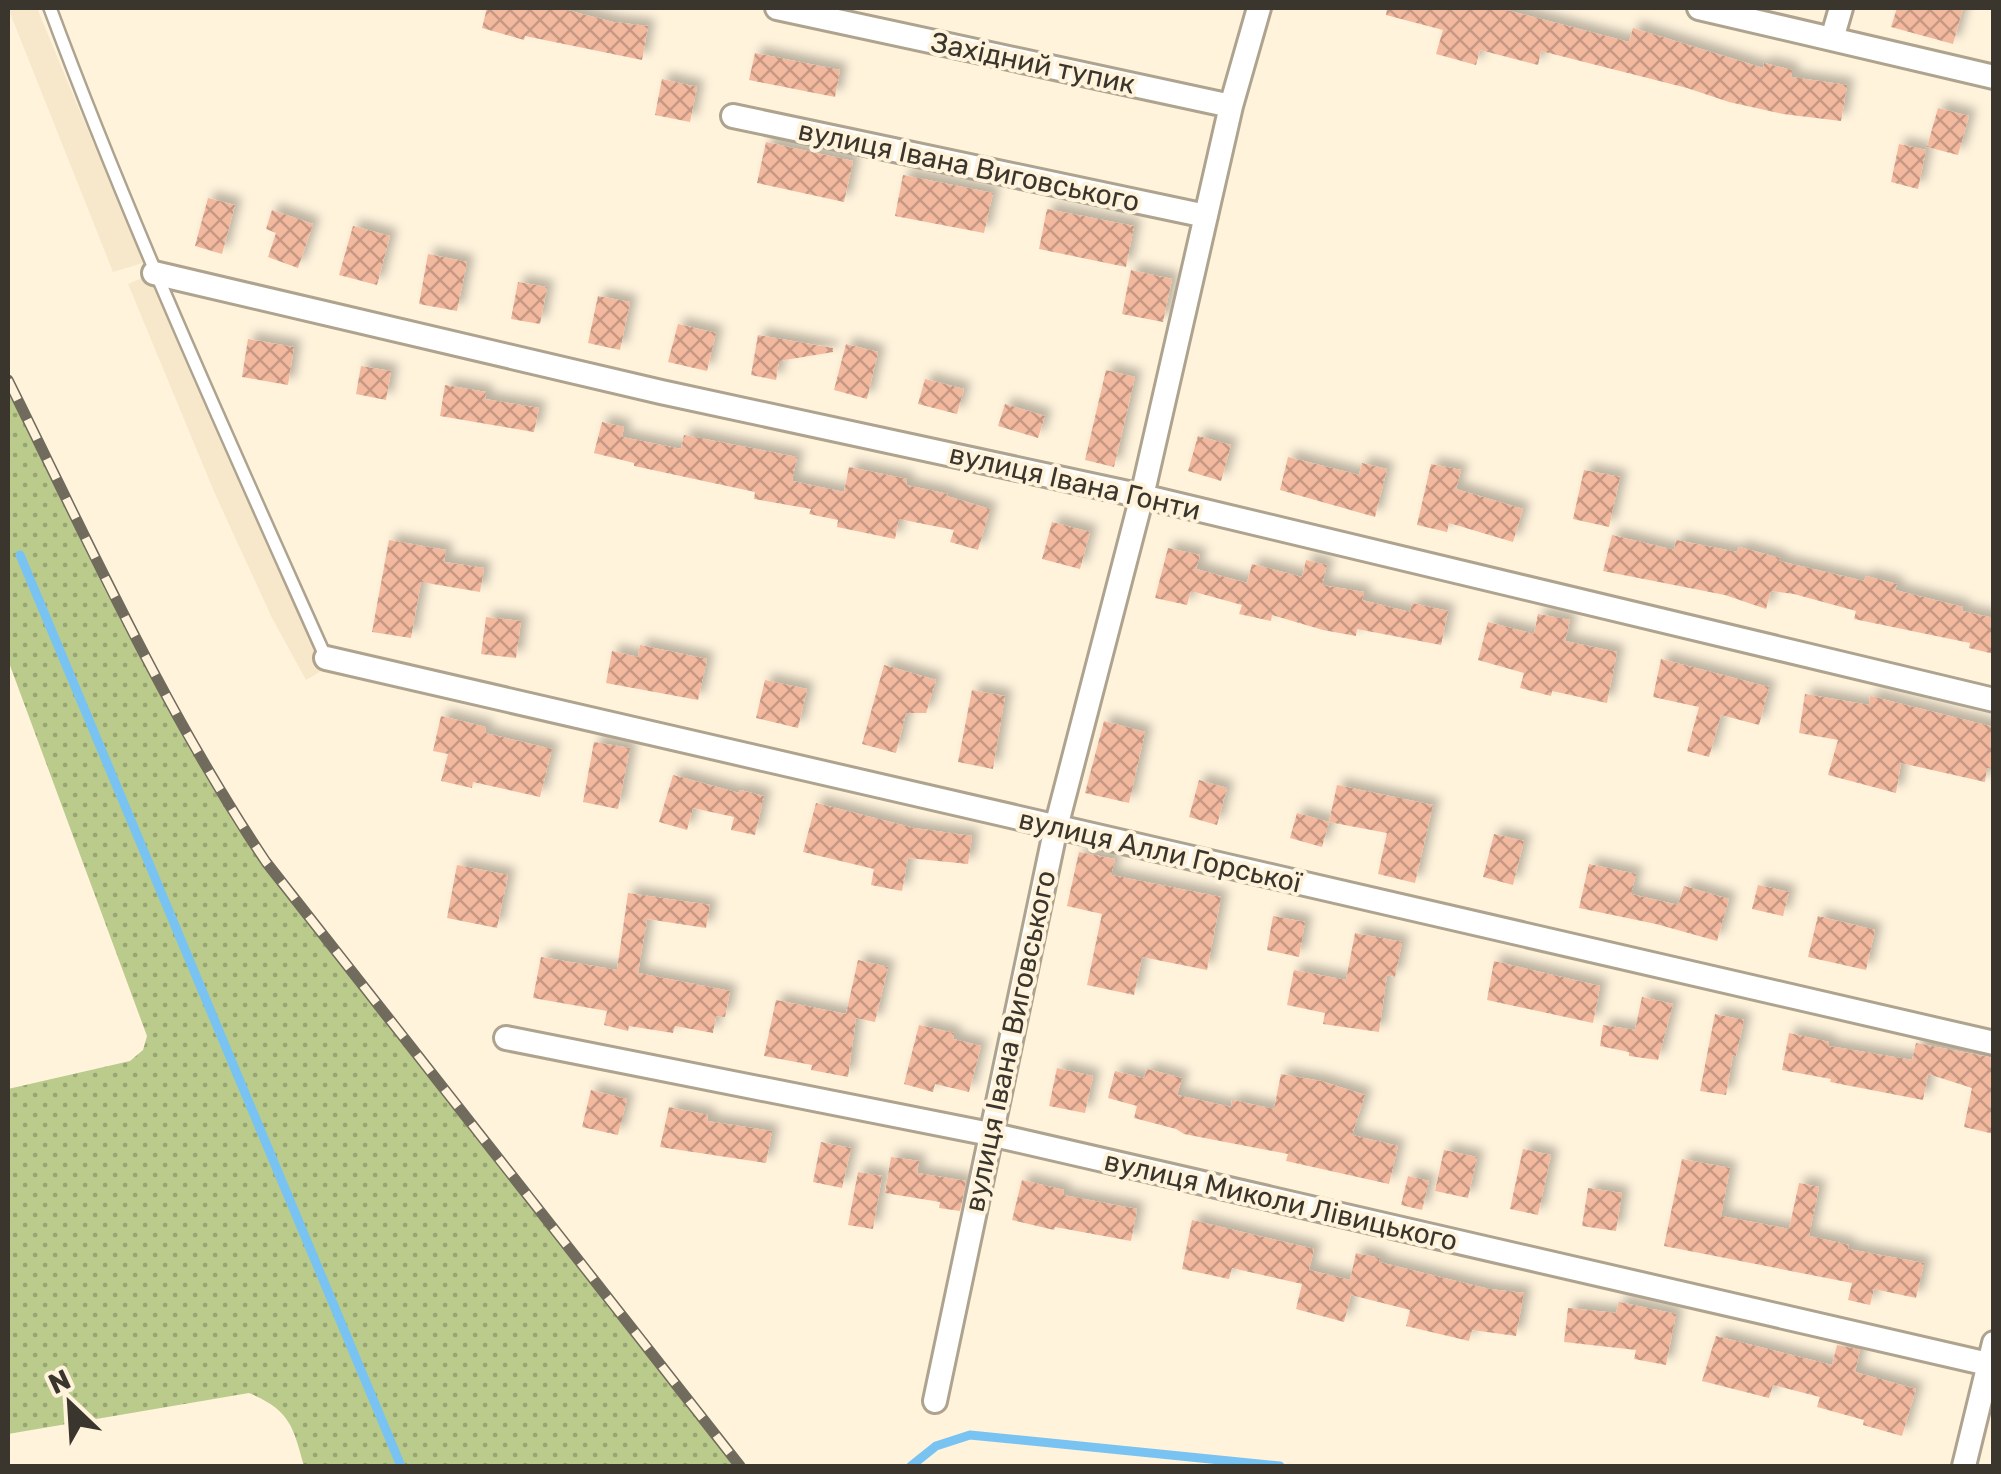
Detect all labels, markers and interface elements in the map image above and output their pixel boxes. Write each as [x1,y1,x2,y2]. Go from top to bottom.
street label: Західний тупик [928,25,1138,101]
street label: вулиця Івана Виговського [795,114,1143,218]
street label: вулиця Івана Гонти [946,437,1204,527]
street label: вулиця Алли Горської [1016,802,1306,900]
street label: вулиця Івана Виговського [958,867,1062,1215]
street label: вулиця Миколи Лівицького [1101,1144,1461,1258]
north arrow [20,1354,120,1454]
text: N [44,1363,76,1401]

